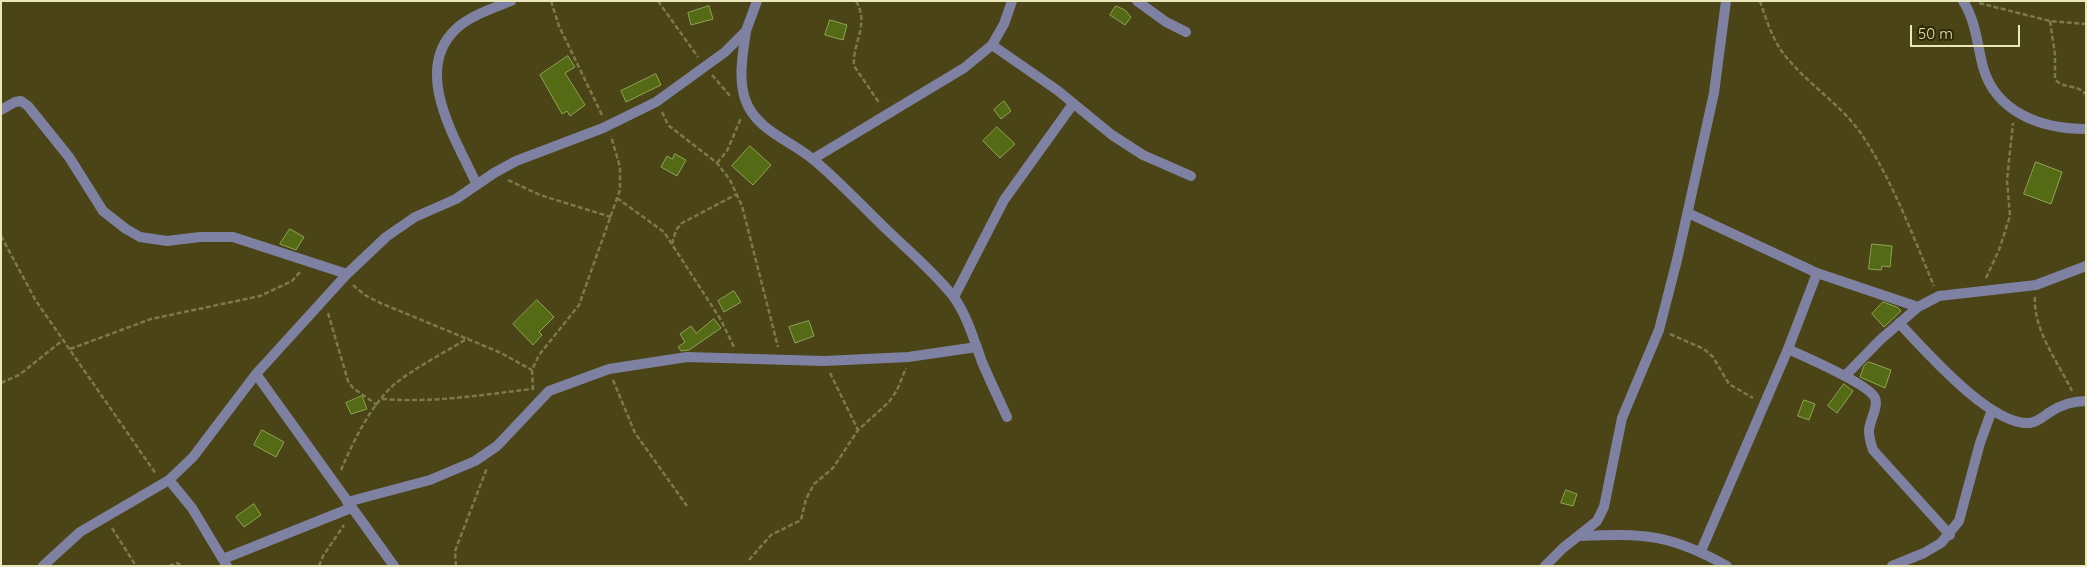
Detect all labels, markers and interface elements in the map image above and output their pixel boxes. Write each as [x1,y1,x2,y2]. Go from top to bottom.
scale bar [1912,15,2022,47]
text: 50 m [1918,24,1953,43]

